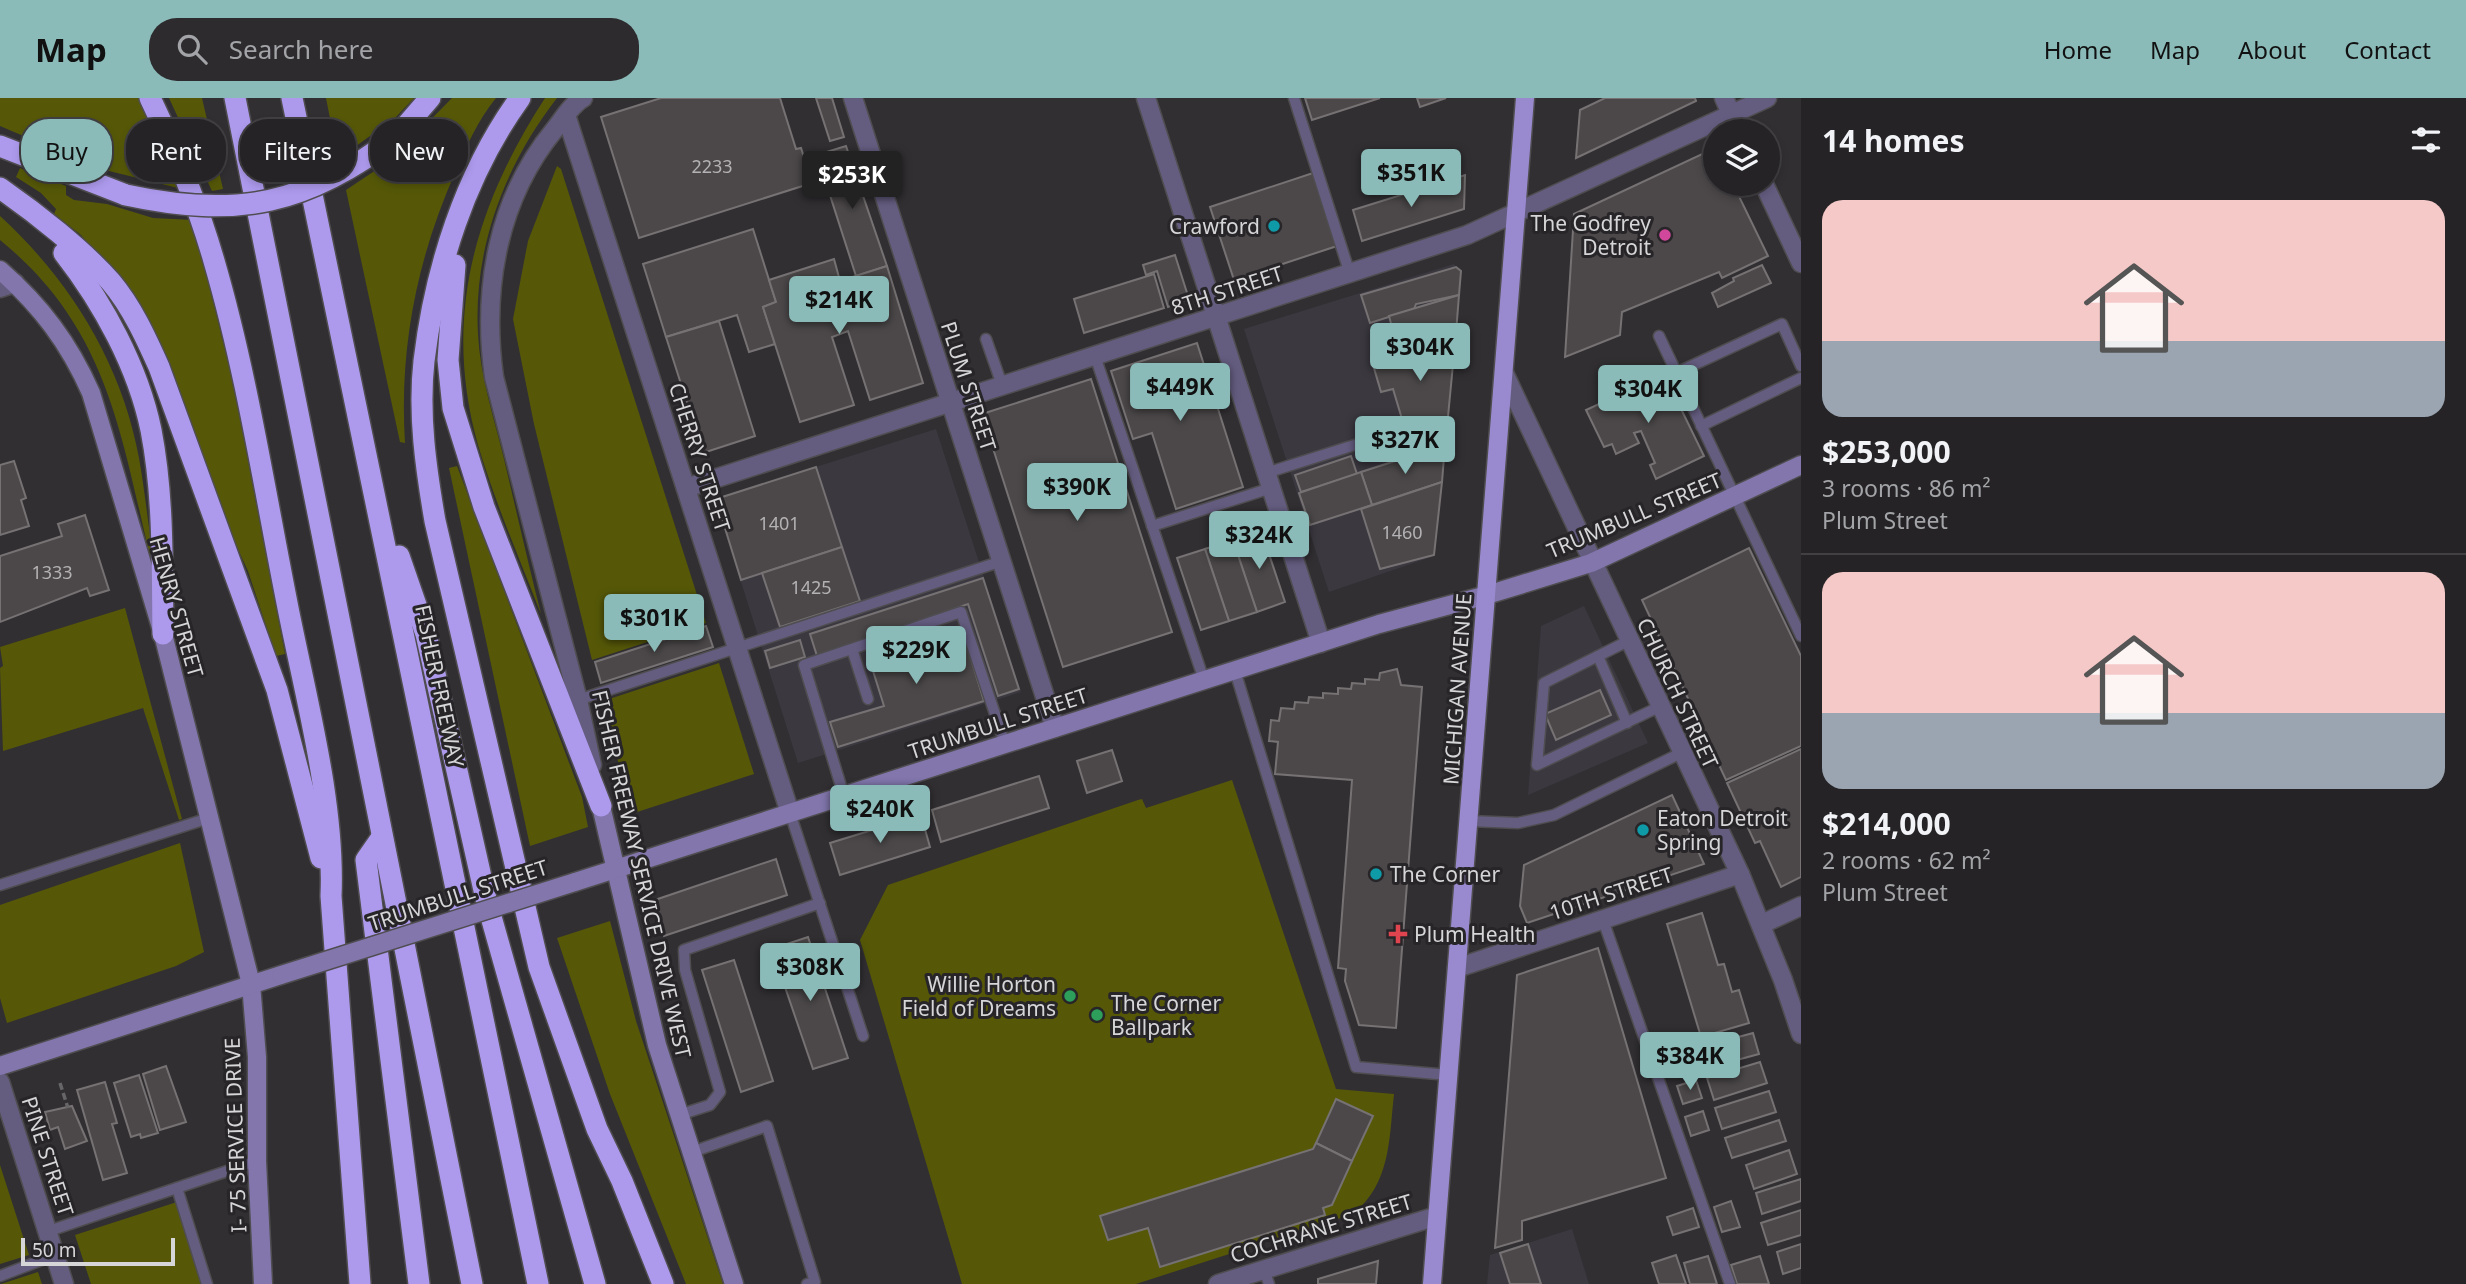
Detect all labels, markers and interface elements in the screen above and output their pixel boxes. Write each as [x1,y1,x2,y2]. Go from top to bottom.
search box [149,18,639,81]
text: Map [35,27,107,72]
icon: search [173,30,211,68]
text: Search here [229,31,373,67]
text: Home [2044,33,2112,66]
text: Map [2150,33,2200,66]
text: About [2238,33,2306,66]
text: Contact [2344,33,2431,66]
chip: Buy [21,119,112,182]
chip: Rent [126,119,226,182]
chip: Filters [240,119,356,182]
chip: New [370,119,468,182]
map controls [1703,119,1780,196]
button: layers [1703,119,1780,196]
text: 14 homes [1822,120,1965,161]
icon: filters [2407,121,2445,159]
pin: $351K [1362,150,1460,209]
pin: $253K [803,152,901,211]
house number: 2233 [691,154,733,178]
text: $351K [1377,156,1445,188]
text: $253K [818,158,886,190]
place label: The Godfrey Detroit [1531,209,1651,261]
place label: Crawford [1169,212,1260,240]
marker: Crawford [1266,218,1282,234]
marker: The Godfrey Detroit [1657,227,1673,243]
icon: home [2071,245,2197,371]
street label: 8TH STREET [1168,259,1287,321]
pin: $214K [790,276,888,336]
text: $214K [805,283,873,315]
street label: PLUM STREET [935,318,1003,455]
pin: $304K [1371,324,1469,383]
text: $304K [1386,330,1454,362]
pin: $449K [1131,364,1229,423]
pin: $304K [1599,366,1697,425]
text: $449K [1146,370,1214,402]
text: $304K [1614,372,1682,404]
street label: CHERRY STREET [663,379,737,535]
pin: $327K [1356,416,1454,476]
text: $327K [1371,423,1439,455]
text: $253,000 [1822,431,1951,472]
pin: $390K [1028,464,1126,523]
street label: TRUMBULL STREET [1543,465,1726,564]
text: $390K [1043,470,1111,502]
text: 3 rooms · 86 m² [1822,472,1991,504]
text: Plum Street [1822,504,1948,536]
house number: 1401 [758,511,800,535]
pin: $324K [1210,512,1308,571]
text: $324K [1225,518,1293,550]
house number: 1460 [1381,520,1423,544]
street label: HENRY STREET [144,533,211,681]
house number: 1333 [31,560,73,584]
house number: 1425 [790,575,832,599]
street label: MICHIGAN AVENUE [1436,592,1478,786]
pin: $301K [605,594,703,654]
text: $301K [620,601,688,633]
street label: FISHER FREEWAY [409,602,471,770]
street label: CHURCH STREET [1631,613,1725,773]
icon: home [2071,617,2197,743]
pin: $229K [867,626,965,686]
text: $229K [882,633,950,665]
street label: TRUMBULL STREET [905,681,1092,765]
street label: FISHER FREEWAY SERVICE DRIVE WEST [586,687,698,1061]
pin: $240K [831,786,929,845]
text: $240K [846,792,914,824]
text: $214,000 [1822,803,1951,844]
place label: Eaton Detroit Spring [1657,804,1788,856]
marker: Eaton Detroit Spring [1635,822,1651,838]
text: 2 rooms · 62 m² [1822,844,1991,876]
street label: TRUMBULL STREET [365,853,552,937]
place label: The Corner [1390,860,1500,888]
street label: 10TH STREET [1546,860,1677,926]
marker: The Corner [1368,866,1384,882]
text: Plum Street [1822,876,1948,908]
place label: Plum Health [1414,920,1535,948]
marker: Plum Health [1388,924,1408,944]
pin: $308K [761,944,859,1003]
text: $308K [776,950,844,982]
place label: Willie Horton Field of Dreams [902,970,1056,1022]
marker: Willie Horton Field of Dreams [1062,988,1078,1004]
place label: The Corner Ballpark [1111,989,1221,1041]
marker: The Corner Ballpark [1089,1007,1105,1023]
pin: $384K [1641,1032,1739,1092]
street label: I- 75 SERVICE DRIVE [218,1037,252,1233]
text: $384K [1656,1039,1724,1071]
street label: PINE STREET [15,1093,81,1220]
street label: COCHRANE STREET [1227,1187,1416,1269]
scale bar [21,1235,175,1267]
text: 50 m [32,1237,76,1263]

